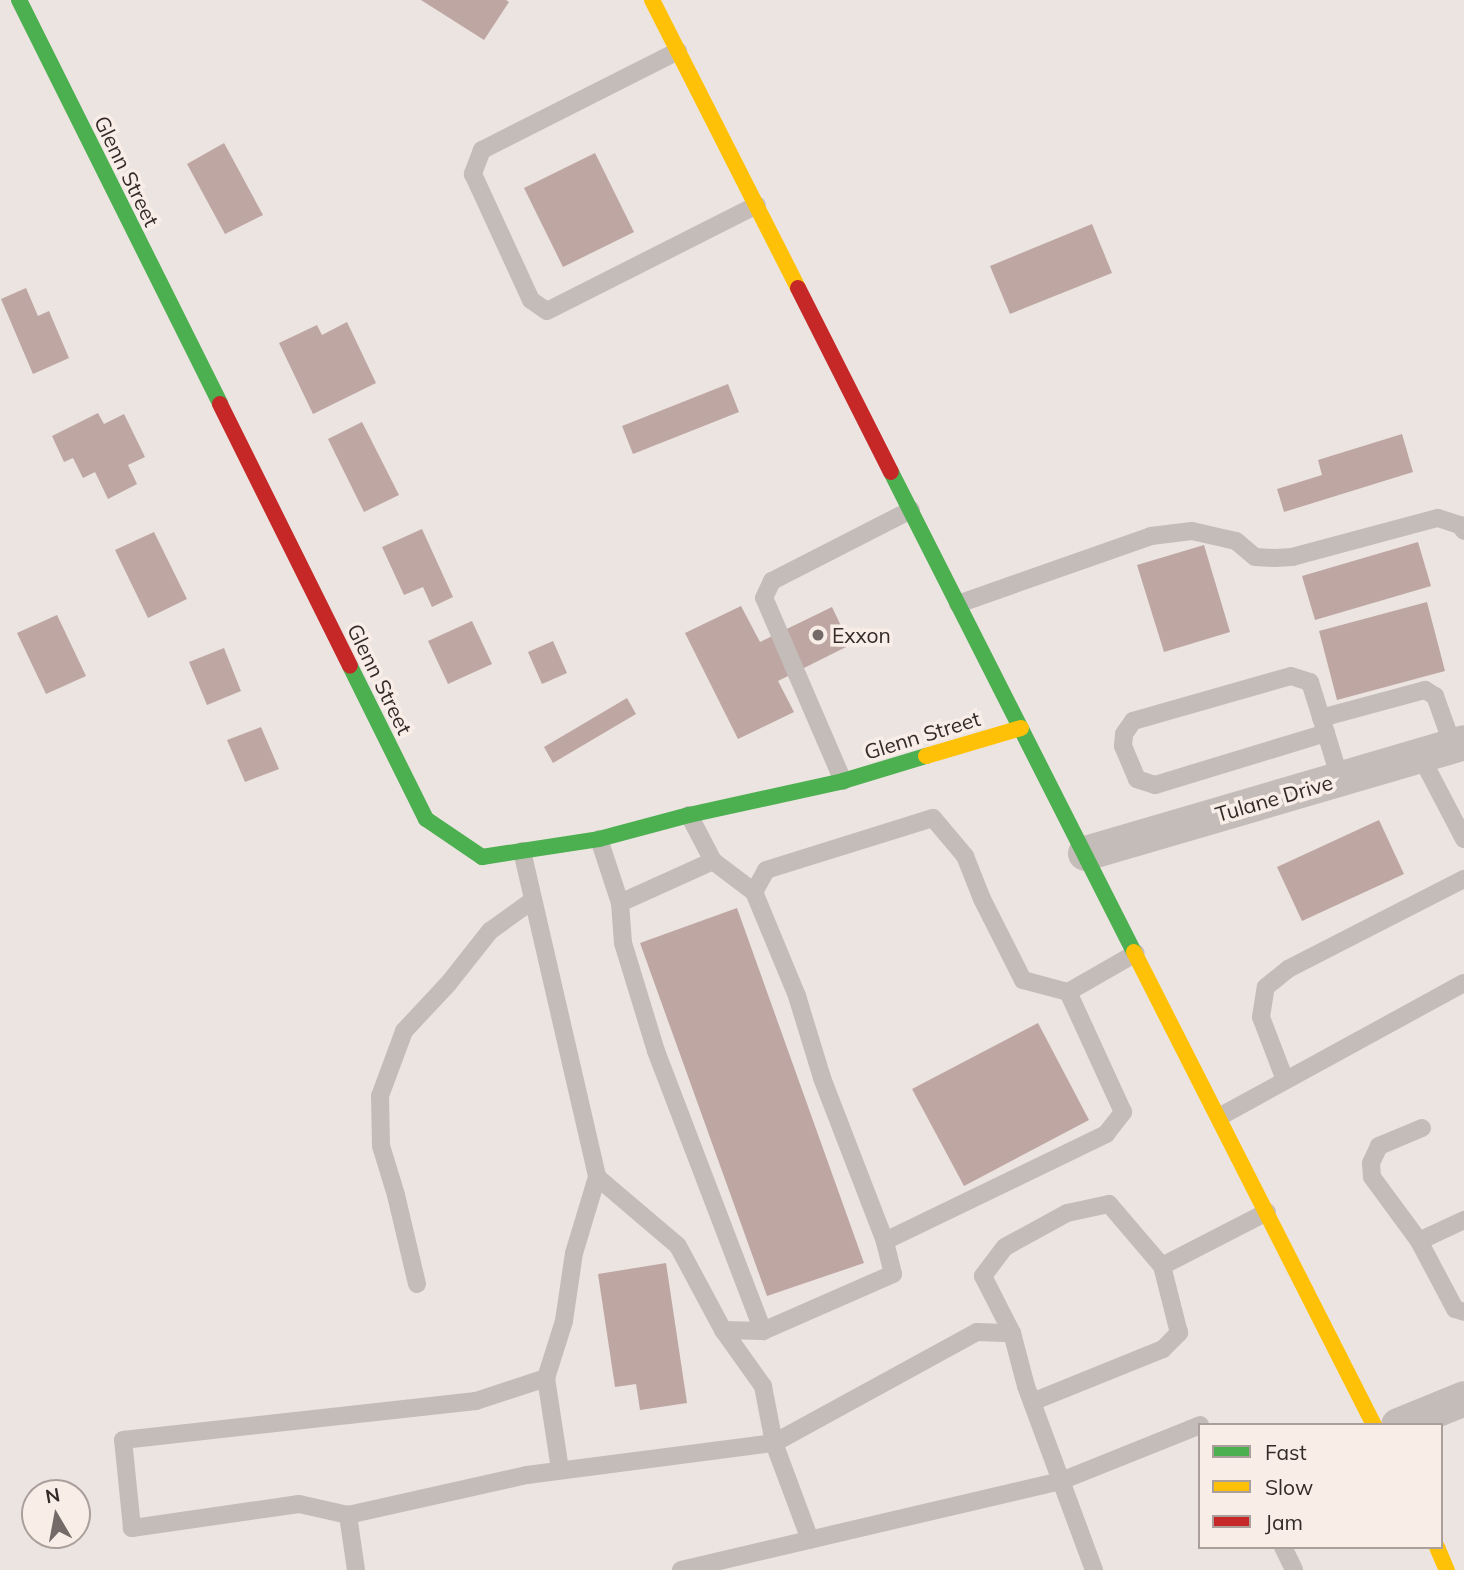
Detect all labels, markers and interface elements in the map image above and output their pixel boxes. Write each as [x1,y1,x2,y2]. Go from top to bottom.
street label: Glenn Street [89,112,165,230]
street label: Glenn Street [342,620,418,738]
place label: Exxon [832,622,891,648]
marker: Exxon [810,627,826,643]
street label: Glenn Street [861,705,983,765]
street label: Tulane Drive [1212,769,1336,827]
legend [1198,1423,1443,1549]
text: Fast [1265,1439,1307,1465]
text: Slow [1265,1474,1313,1500]
north arrow [21,1479,91,1549]
text: N [44,1482,62,1508]
text: Jam [1265,1509,1303,1535]

